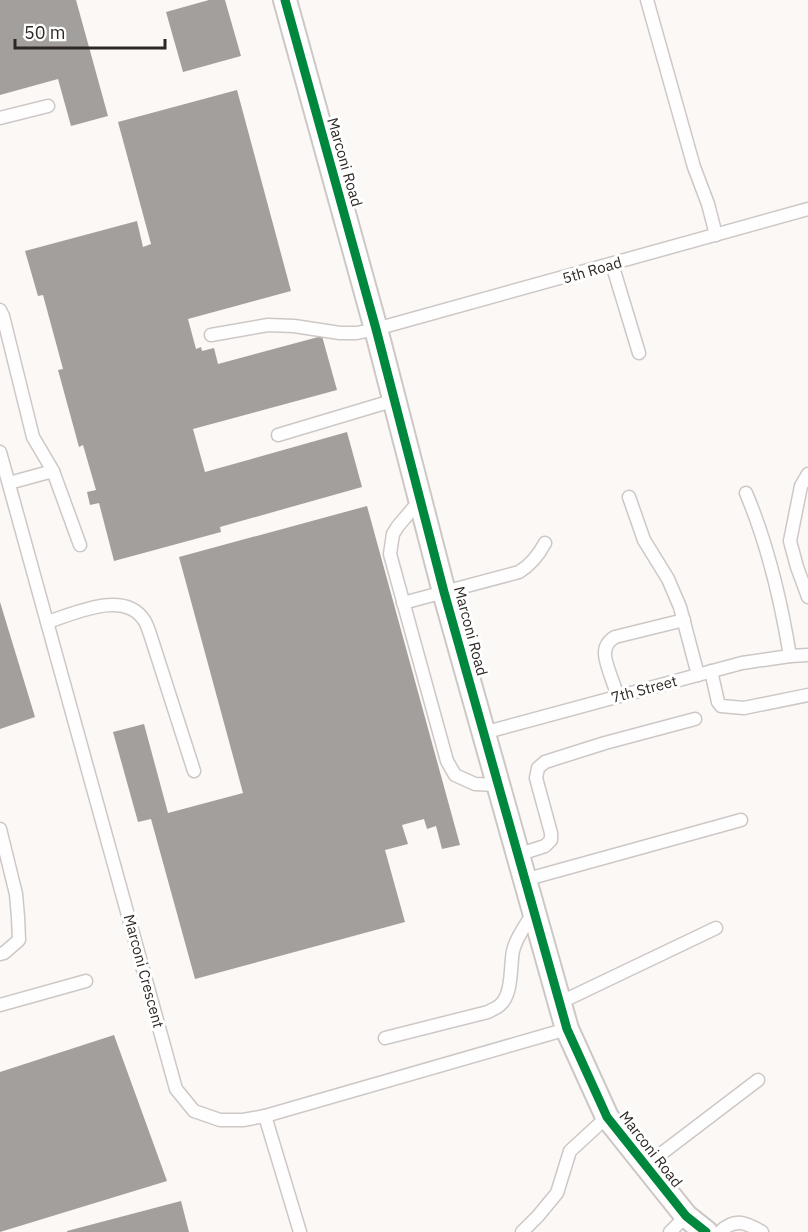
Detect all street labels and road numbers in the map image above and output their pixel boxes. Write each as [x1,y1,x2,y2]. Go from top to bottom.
street label: Marconi Road [323,115,367,209]
street label: 5th Road [560,252,624,288]
street label: Marconi Road [450,584,492,678]
street label: 7th Street [609,671,679,707]
street label: Marconi Crescent [120,912,168,1030]
street label: Marconi Road [615,1107,687,1191]

